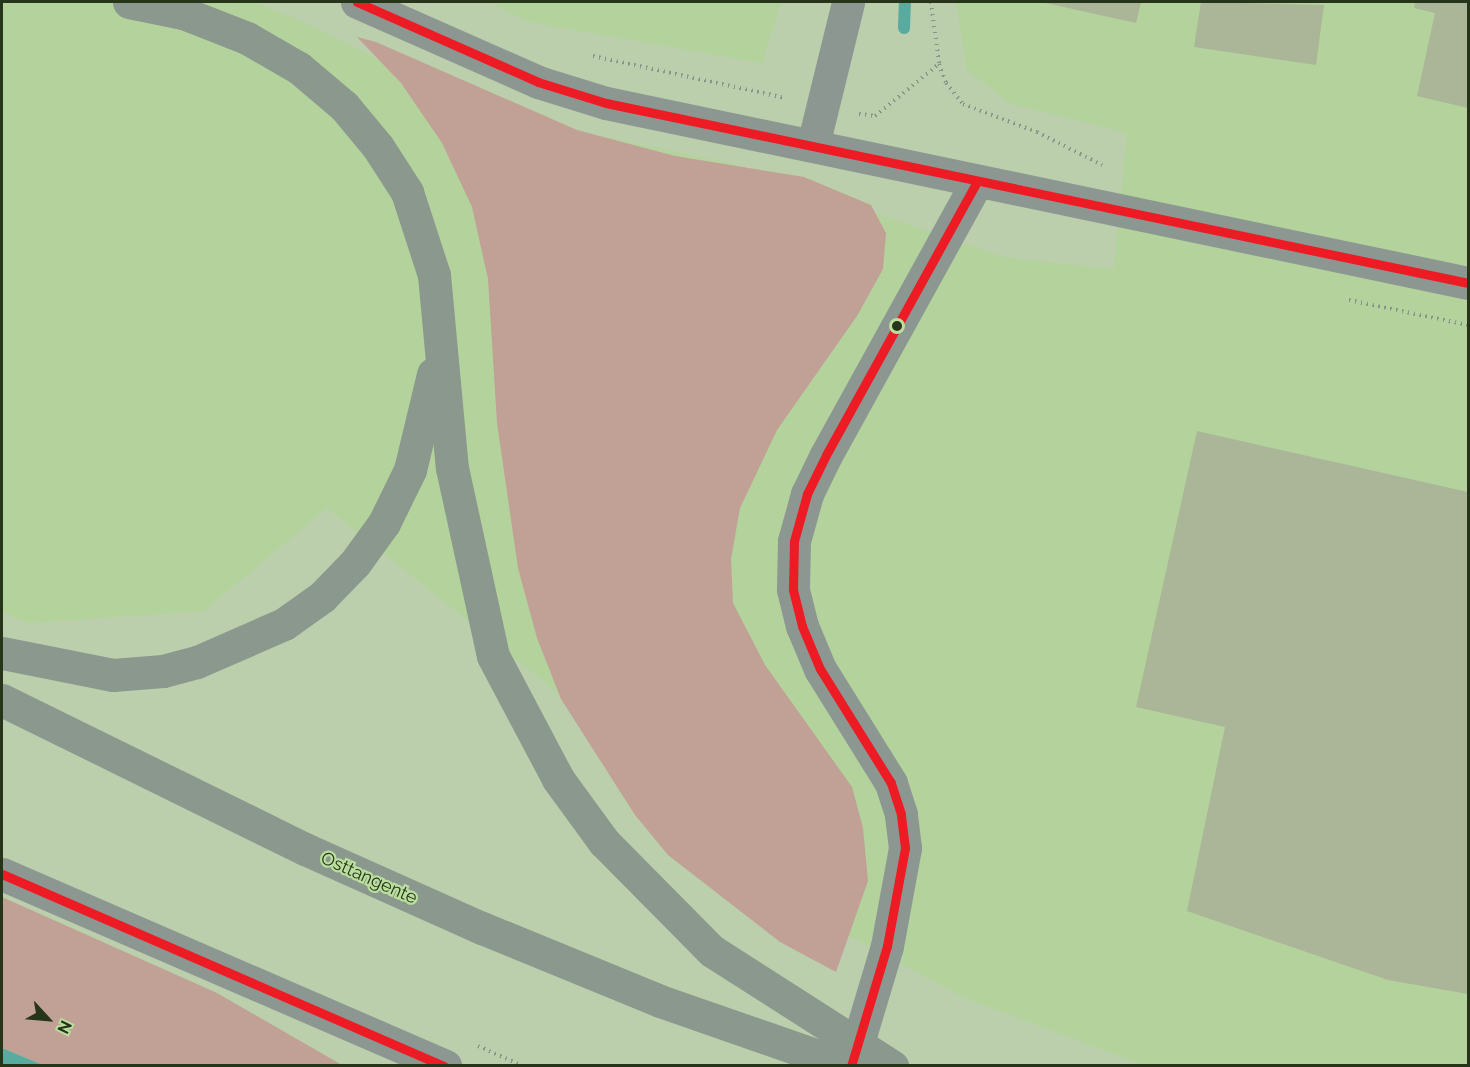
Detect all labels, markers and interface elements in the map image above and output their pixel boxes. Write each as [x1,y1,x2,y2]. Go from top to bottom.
unlabelled marker [891,320,903,332]
street label: Osttangente [318,847,420,909]
north arrow [18,989,78,1049]
text: N [53,1017,76,1037]

